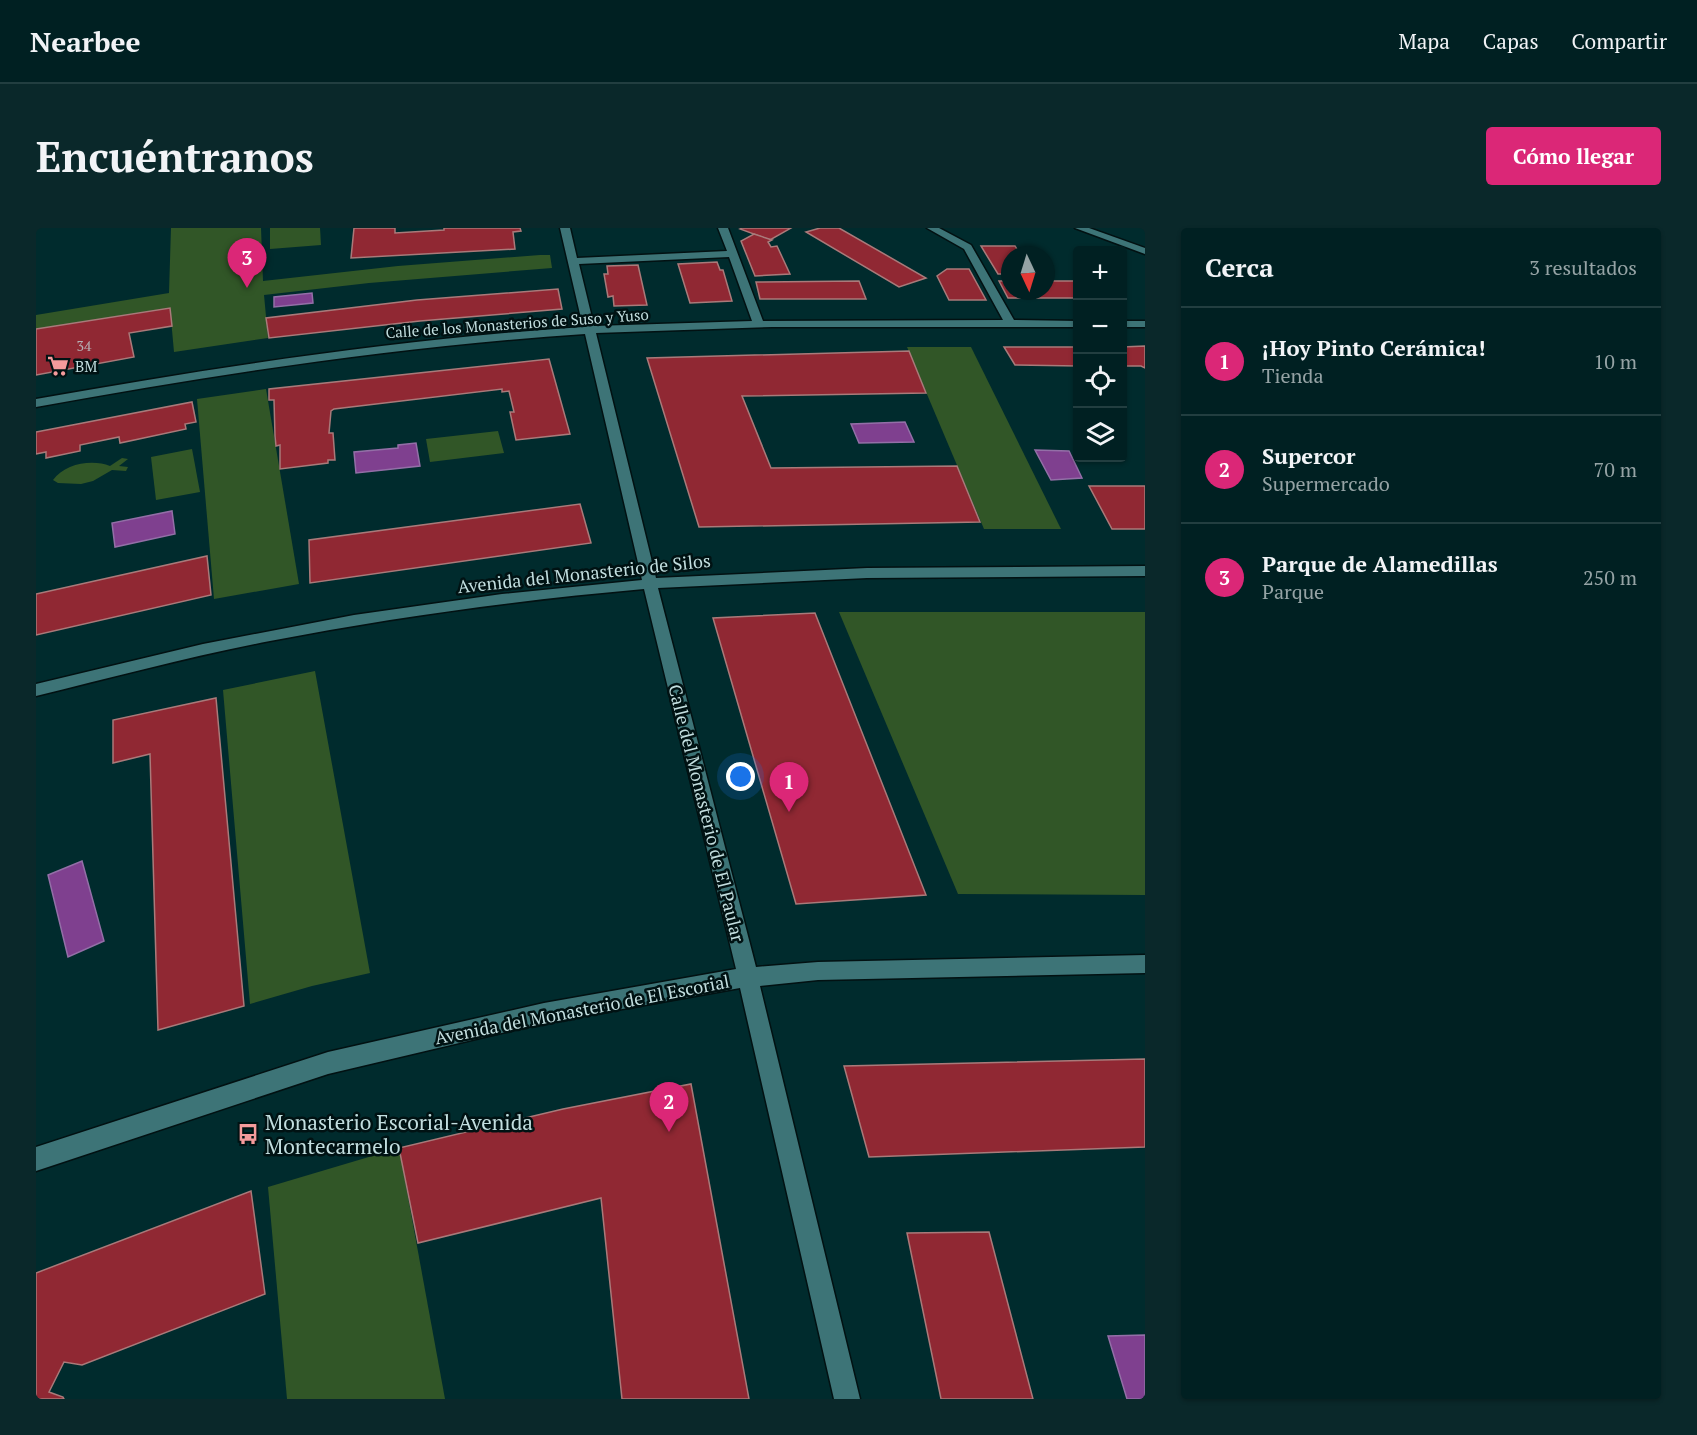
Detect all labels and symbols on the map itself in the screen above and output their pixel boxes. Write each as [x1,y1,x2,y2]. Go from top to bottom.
pin: 3 [228,238,266,288]
north arrow [1001,246,1055,300]
street label: Calle de los Monasterios de Suso y Yuso [385,304,649,342]
house number: 34 [77,336,92,355]
supermarket icon: BM [46,354,70,378]
place label: BM [75,356,97,376]
street label: Avenida del Monasterio de Silos [456,548,712,598]
street label: Calle del Monasterio de El Paular [663,682,751,944]
your location [726,762,755,791]
pin: 1 [770,762,808,812]
street label: Avenida del Monasterio de El Escorial [433,969,731,1049]
pin: 2 [650,1082,688,1132]
place label: Monasterio Escorial-Avenida Montecarmelo [265,1108,533,1160]
bus stop icon: Monasterio Escorial-Avenida Montecarmelo [236,1122,260,1146]

